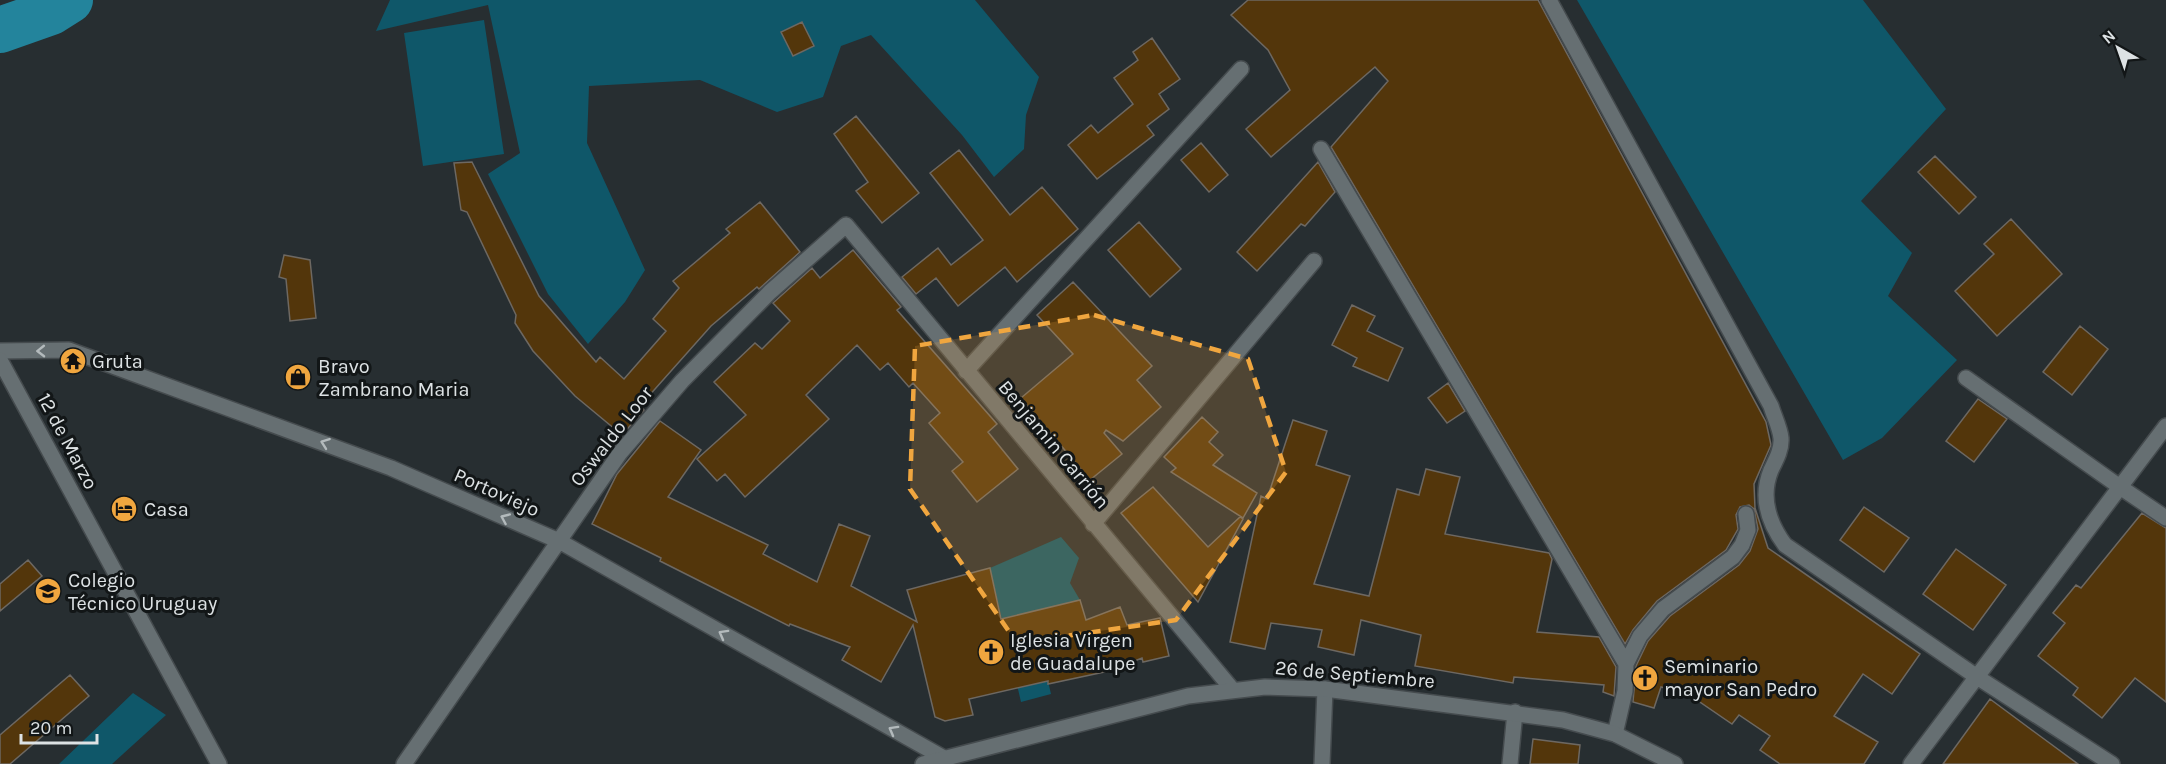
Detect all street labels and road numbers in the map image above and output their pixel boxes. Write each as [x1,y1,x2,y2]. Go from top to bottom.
street label: Benjamin Carrión [993,376,1114,513]
street label: Oswaldo Loor [565,381,658,491]
street label: 12 de Marzo [33,389,102,493]
street label: Portoviejo [450,463,543,522]
street label: 26 de Septiembre [1274,656,1436,693]

